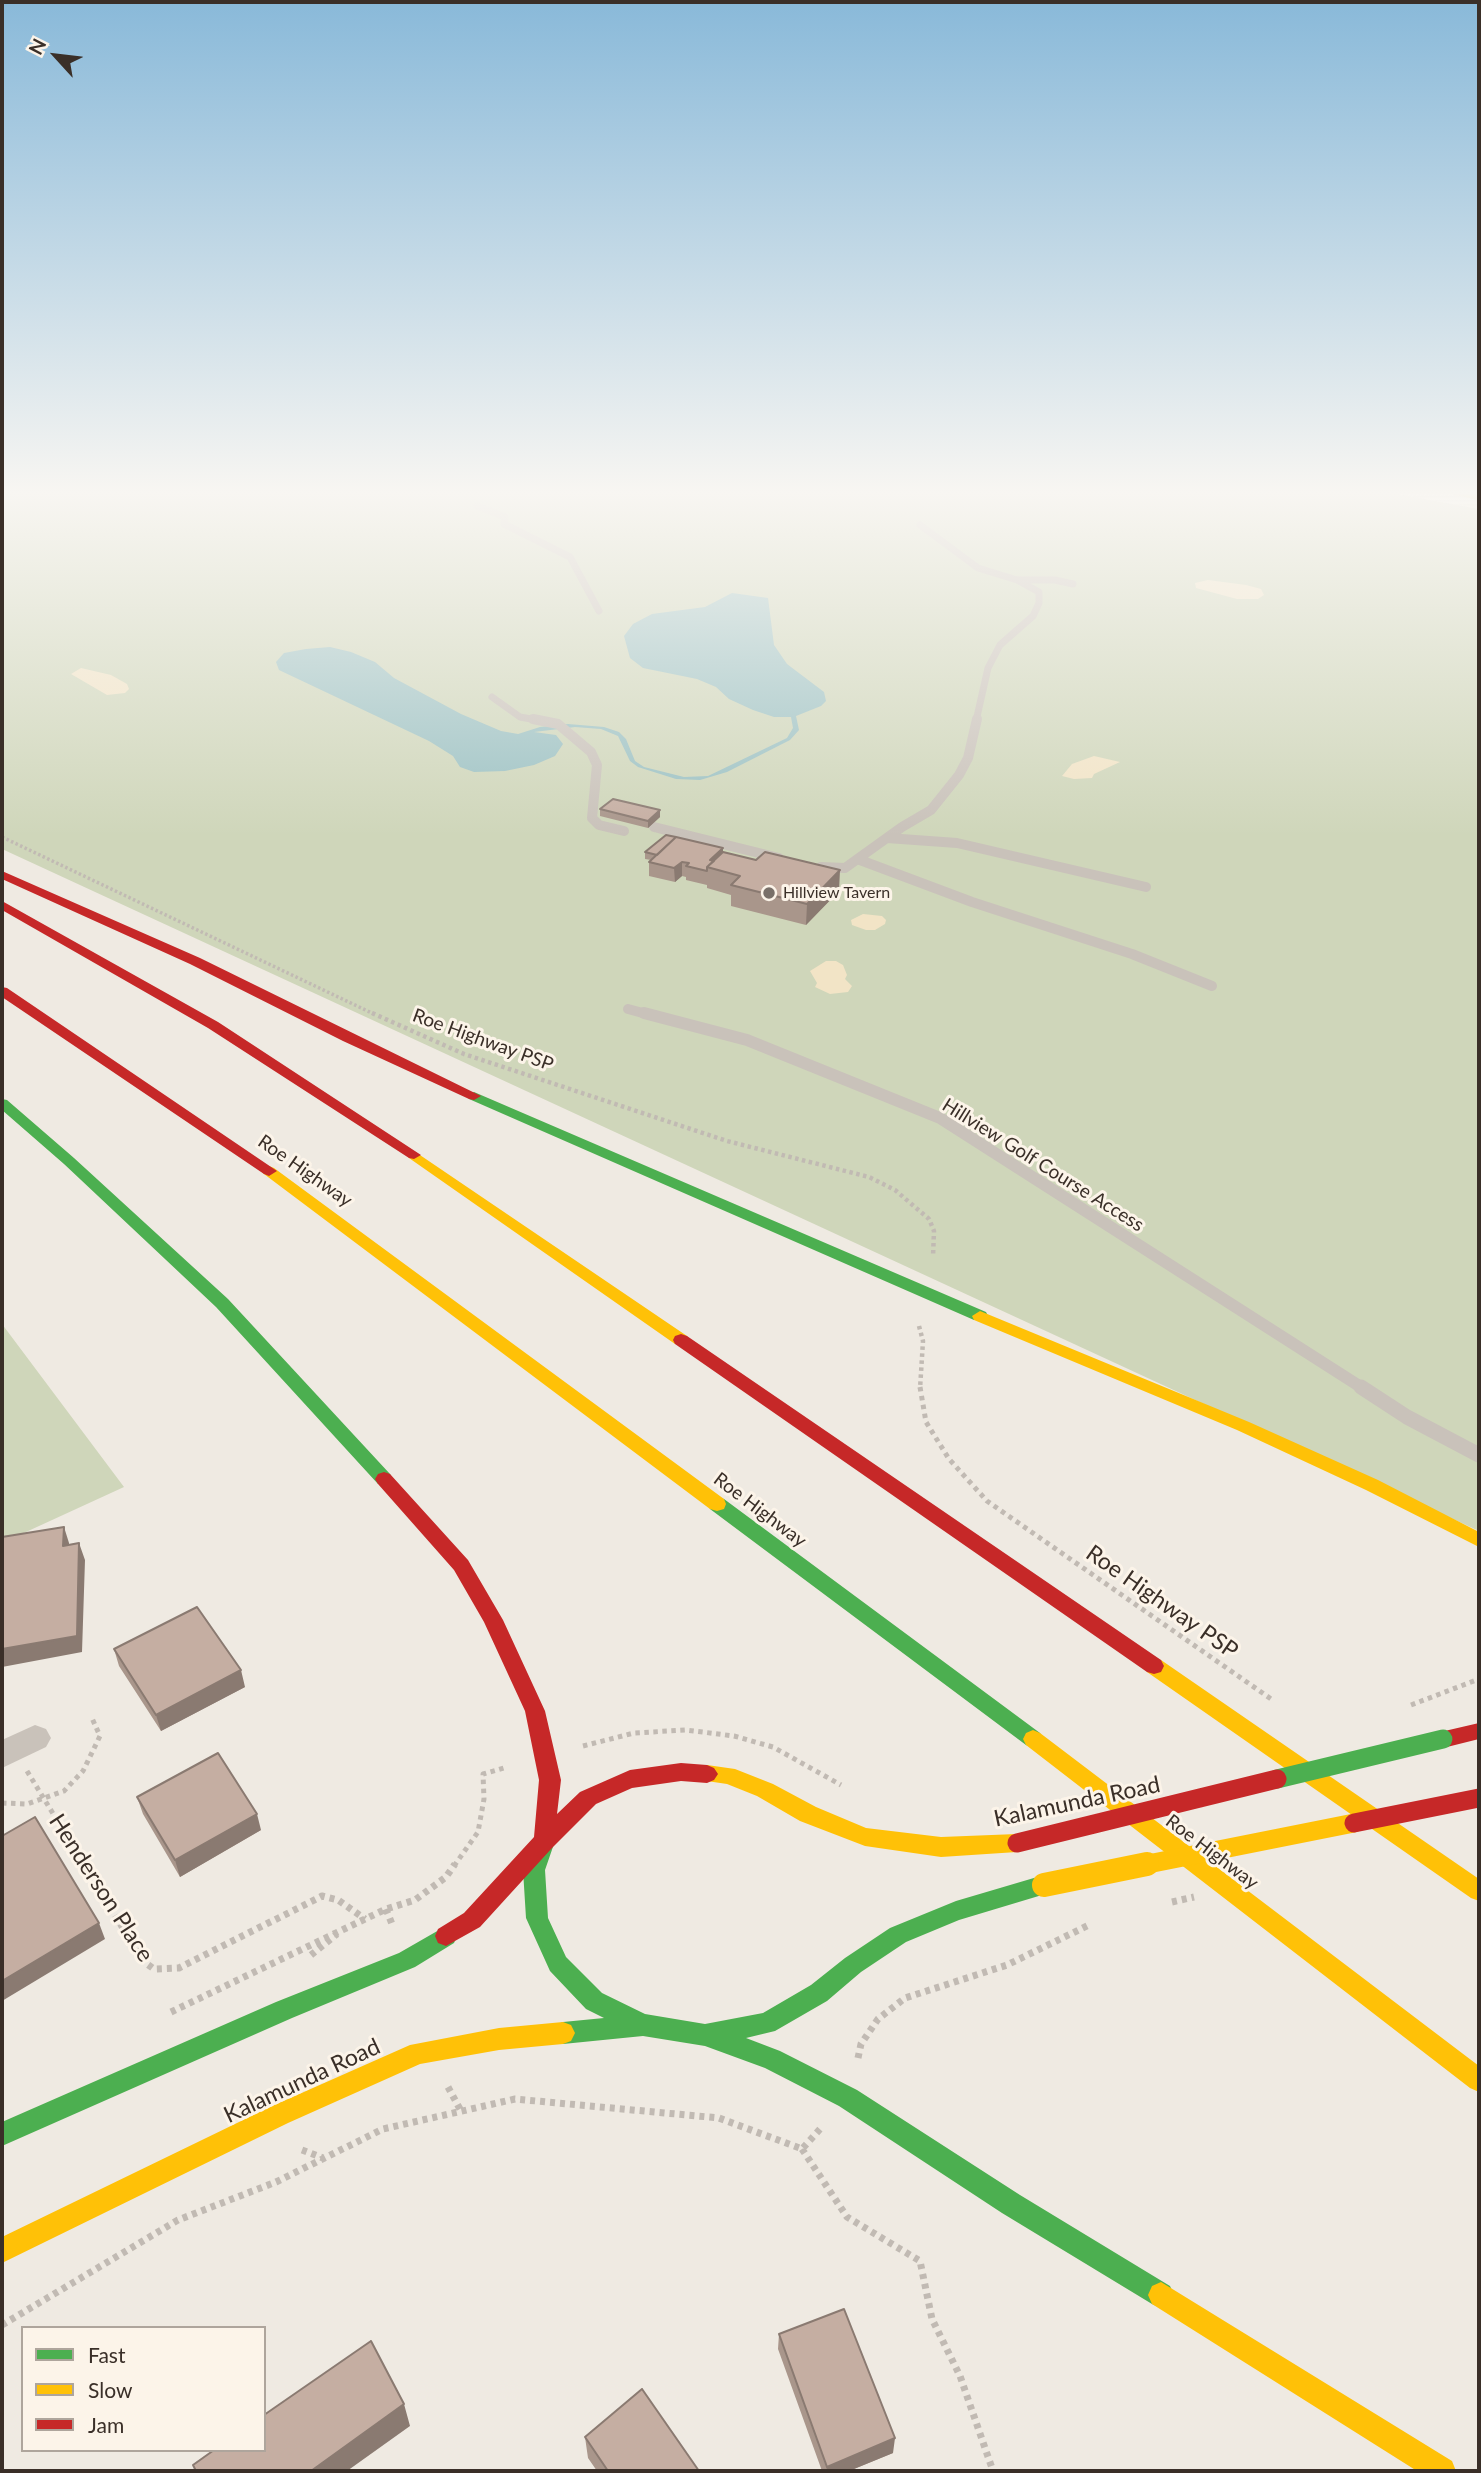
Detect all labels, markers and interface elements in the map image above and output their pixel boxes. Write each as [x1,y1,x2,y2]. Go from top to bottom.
north arrow [21,21,91,91]
text: N [23,35,50,58]
place label: Hillview Tavern [783,883,890,903]
marker: Hillview Tavern [761,885,777,901]
street label: Roe Highway PSP [410,1004,556,1076]
street label: Hillview Golf Course Access [938,1094,1148,1236]
street label: Roe Highway [253,1130,357,1212]
street label: Roe Highway [709,1468,811,1552]
street label: Roe Highway PSP [1081,1539,1243,1665]
street label: Kalamunda Road [991,1771,1163,1833]
street label: Henderson Place [43,1809,159,1967]
street label: Roe Highway [1161,1810,1263,1894]
street label: Kalamunda Road [219,2033,385,2129]
legend [21,2326,266,2452]
text: Fast [88,2342,125,2367]
text: Slow [88,2377,132,2402]
text: Jam [88,2412,124,2437]

